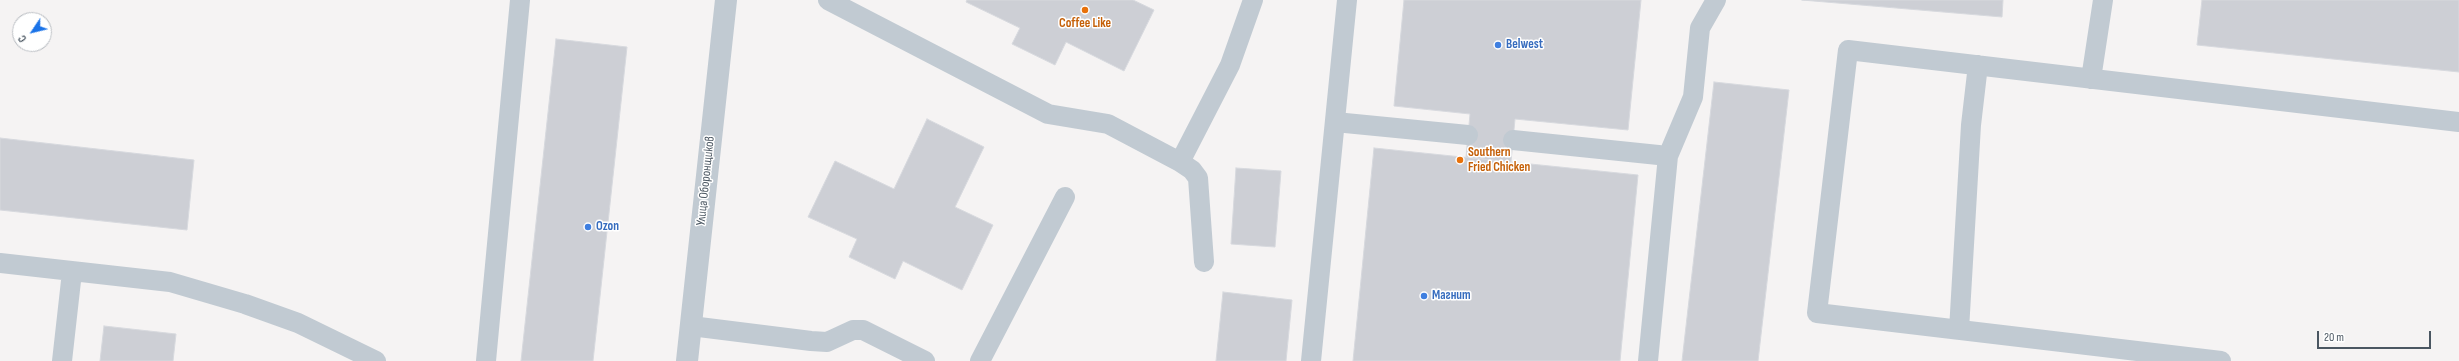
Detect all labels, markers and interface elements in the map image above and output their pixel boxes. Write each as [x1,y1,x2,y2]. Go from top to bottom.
marker: Coffee Like [1080,5,1090,15]
north arrow [12,12,52,52]
place label: Coffee Like [1059,16,1111,32]
text: С [16,33,30,45]
place label: Belwest [1506,37,1543,53]
marker: Belwest [1493,40,1503,50]
street label: Улица Оборонщиков [694,135,718,227]
place label: Southern Fried Chicken [1468,145,1530,176]
marker: Southern Fried Chicken [1455,155,1465,165]
place label: Ozon [596,219,619,235]
marker: Ozon [583,222,593,232]
place label: Магнит [1432,288,1471,304]
marker: Магнит [1419,291,1429,301]
scale bar [2319,323,2433,349]
text: 20 m [2324,330,2344,345]

